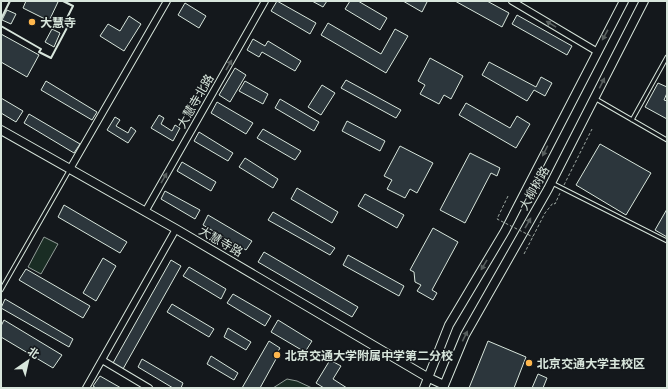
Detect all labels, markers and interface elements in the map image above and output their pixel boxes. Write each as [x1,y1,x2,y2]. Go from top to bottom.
place label: 大慧寺 [40,15,76,30]
marker: 大慧寺 [27,17,37,27]
one-way arrow [546,20,556,28]
one-way arrow [602,29,608,41]
one-way arrow [225,59,232,71]
street label: 大慧寺北路 [174,71,216,131]
one-way arrow [599,77,605,89]
one-way arrow [542,145,549,157]
street label: 大柳树路 [516,163,552,213]
one-way arrow [161,172,168,184]
one-way arrow [525,217,532,229]
street label: 大慧寺路 [196,223,246,259]
one-way arrow [481,259,488,271]
one-way arrow [462,330,468,342]
north arrow [8,341,48,381]
text: 北 [25,344,42,362]
place label: 北京交通大学附属中学第二分校 [285,348,453,363]
marker: 北京交通大学附属中学第二分校 [272,350,282,360]
place label: 北京交通大学主校区 [537,356,645,371]
marker: 北京交通大学主校区 [524,358,534,368]

